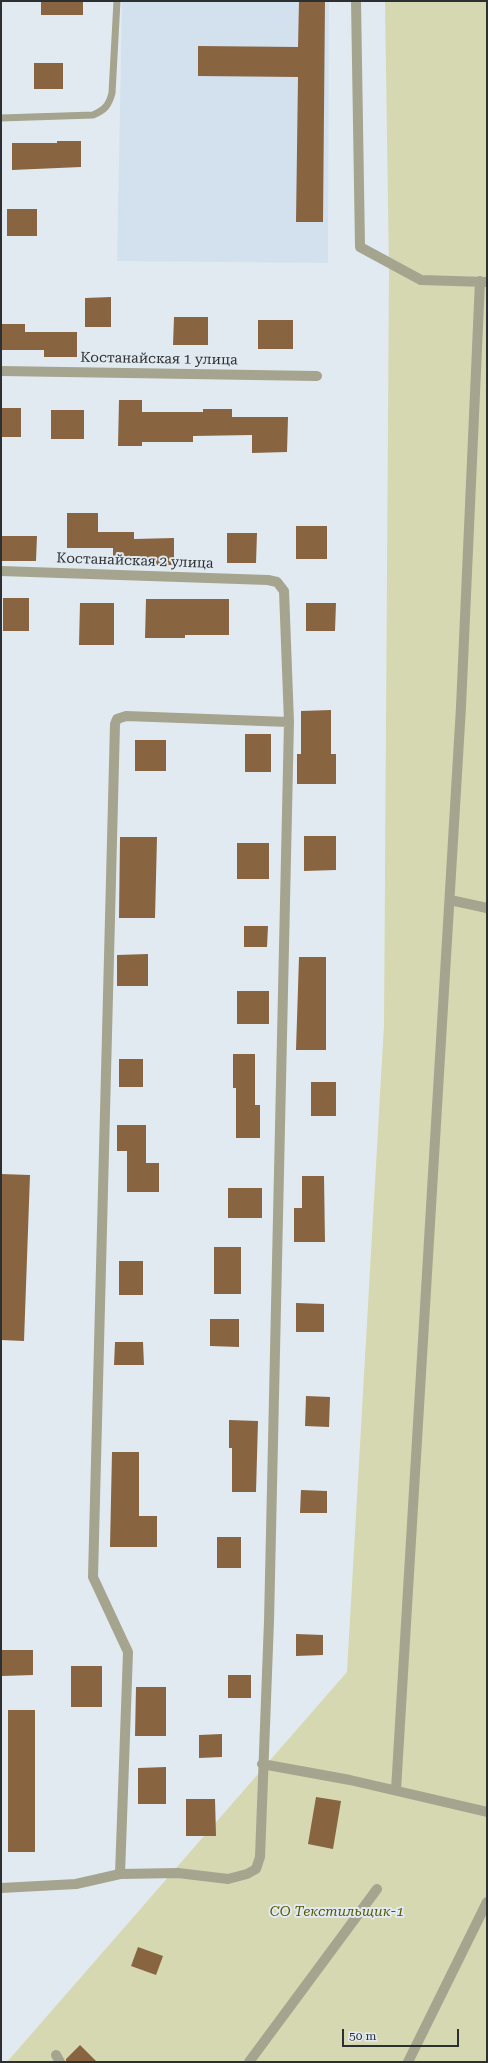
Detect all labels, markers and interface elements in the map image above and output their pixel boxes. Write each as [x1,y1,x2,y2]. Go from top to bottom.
street label: Костанайская 1 улица [80,349,238,369]
street label: Костанайская 2 улица [56,550,214,572]
park label: СО Текстильщик-1 [270,1904,404,1920]
scale bar [344,2021,461,2047]
text: 50 m [349,2029,376,2043]

